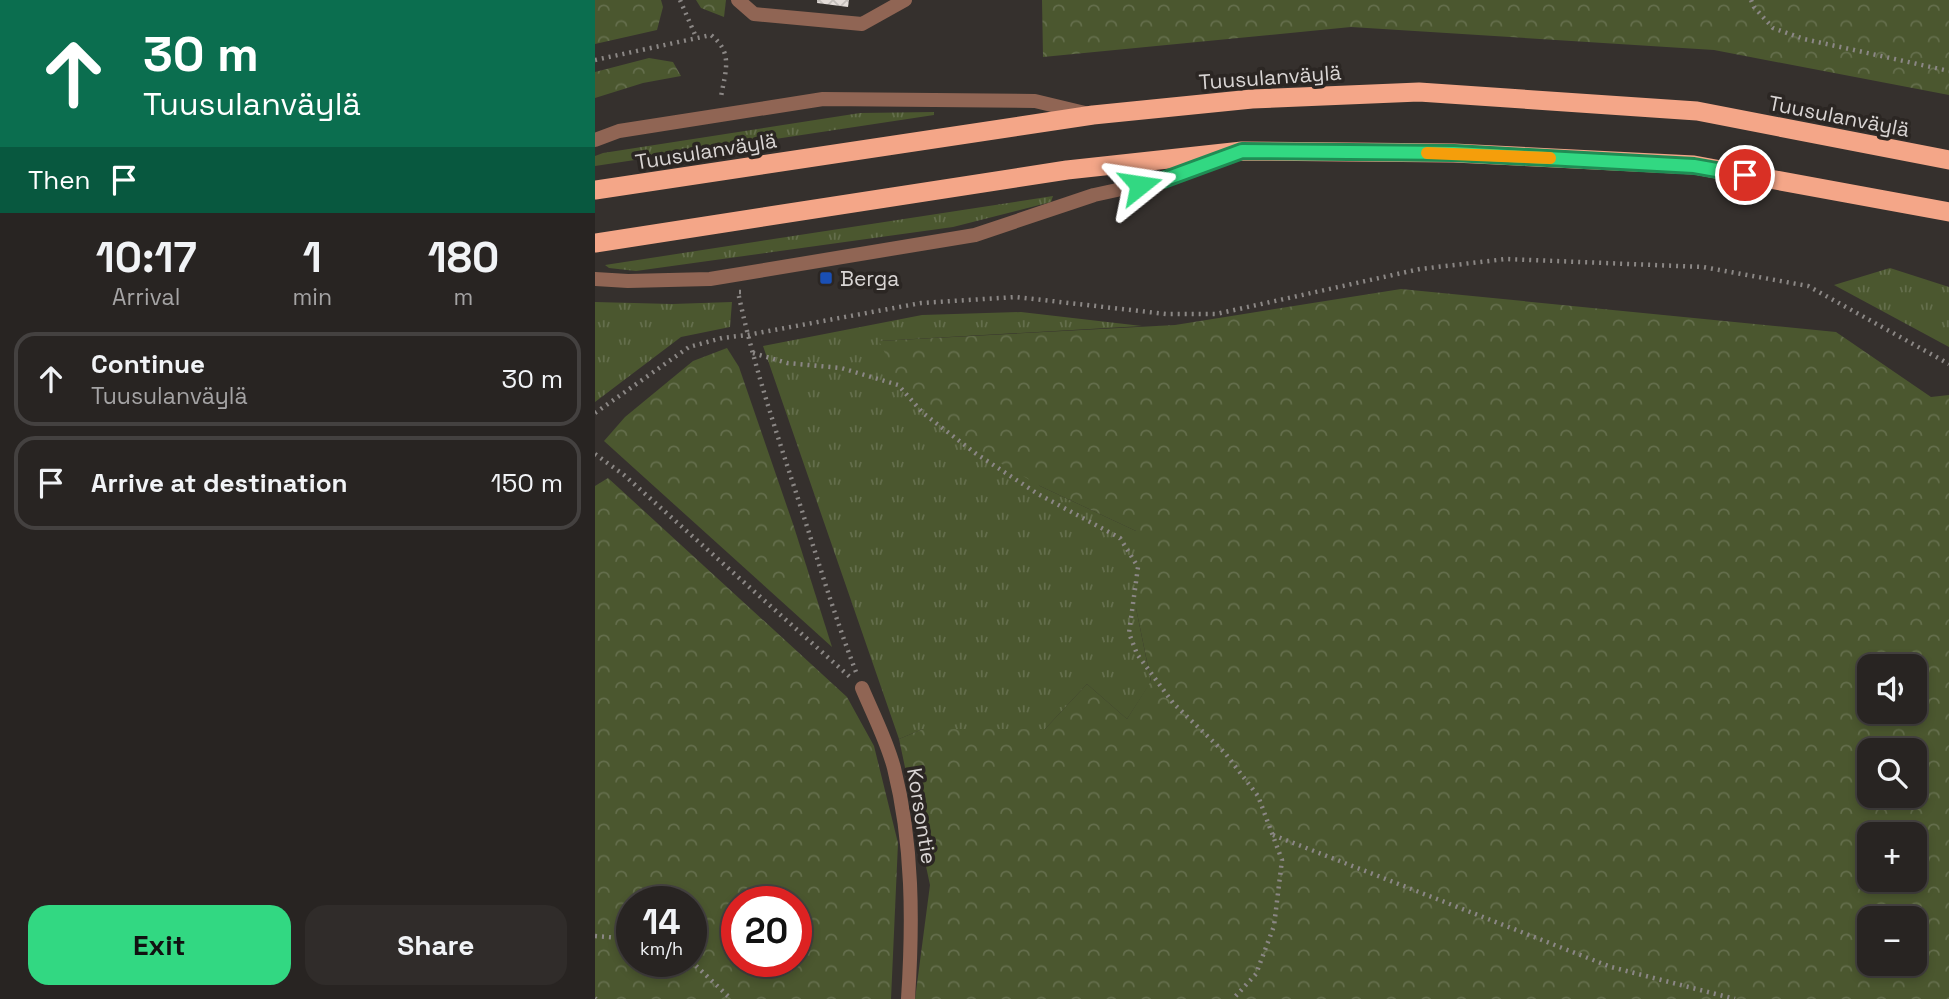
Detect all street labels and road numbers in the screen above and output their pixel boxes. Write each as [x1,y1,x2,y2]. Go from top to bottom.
street label: Tuusulanväylä [1198,59,1342,95]
street label: Tuusulanväylä [1766,89,1912,143]
street label: Tuusulanväylä [633,126,779,176]
street label: Korsontie [901,766,943,866]

